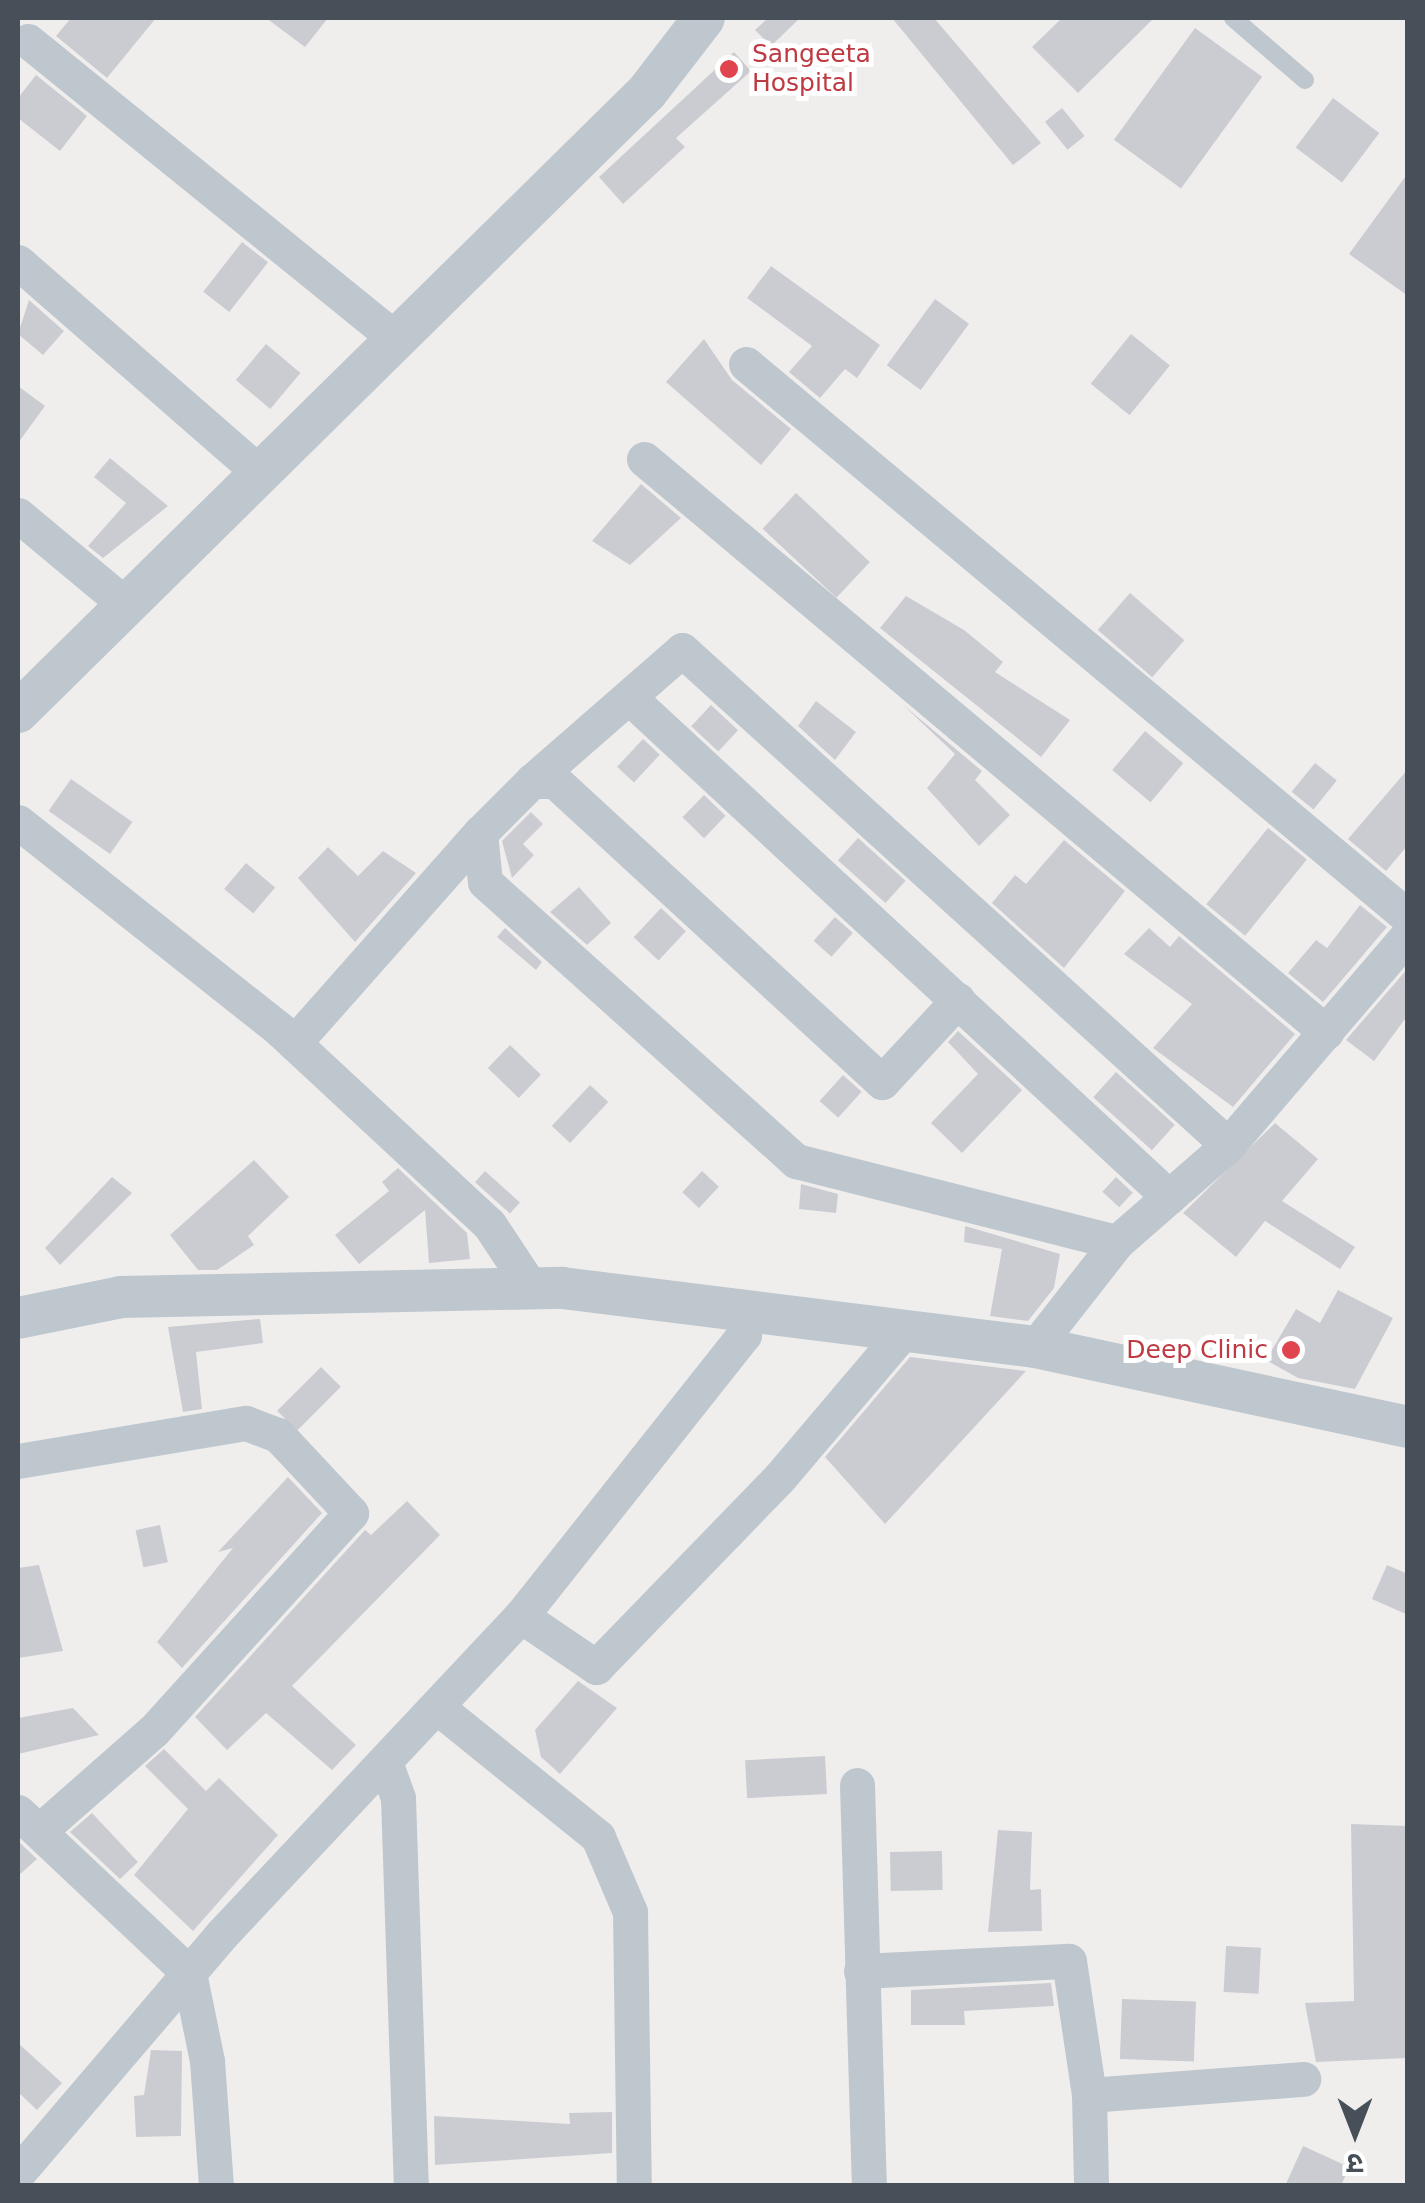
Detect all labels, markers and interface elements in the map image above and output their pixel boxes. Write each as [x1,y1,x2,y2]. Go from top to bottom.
place label: Sangeeta Hospital [752,40,871,99]
marker: Sangeeta Hospital [716,56,742,82]
place label: Deep Clinic [1126,1335,1268,1365]
marker: Deep Clinic [1278,1337,1304,1363]
north arrow [1305,2083,1405,2183]
text: उ [1347,2147,1363,2180]

